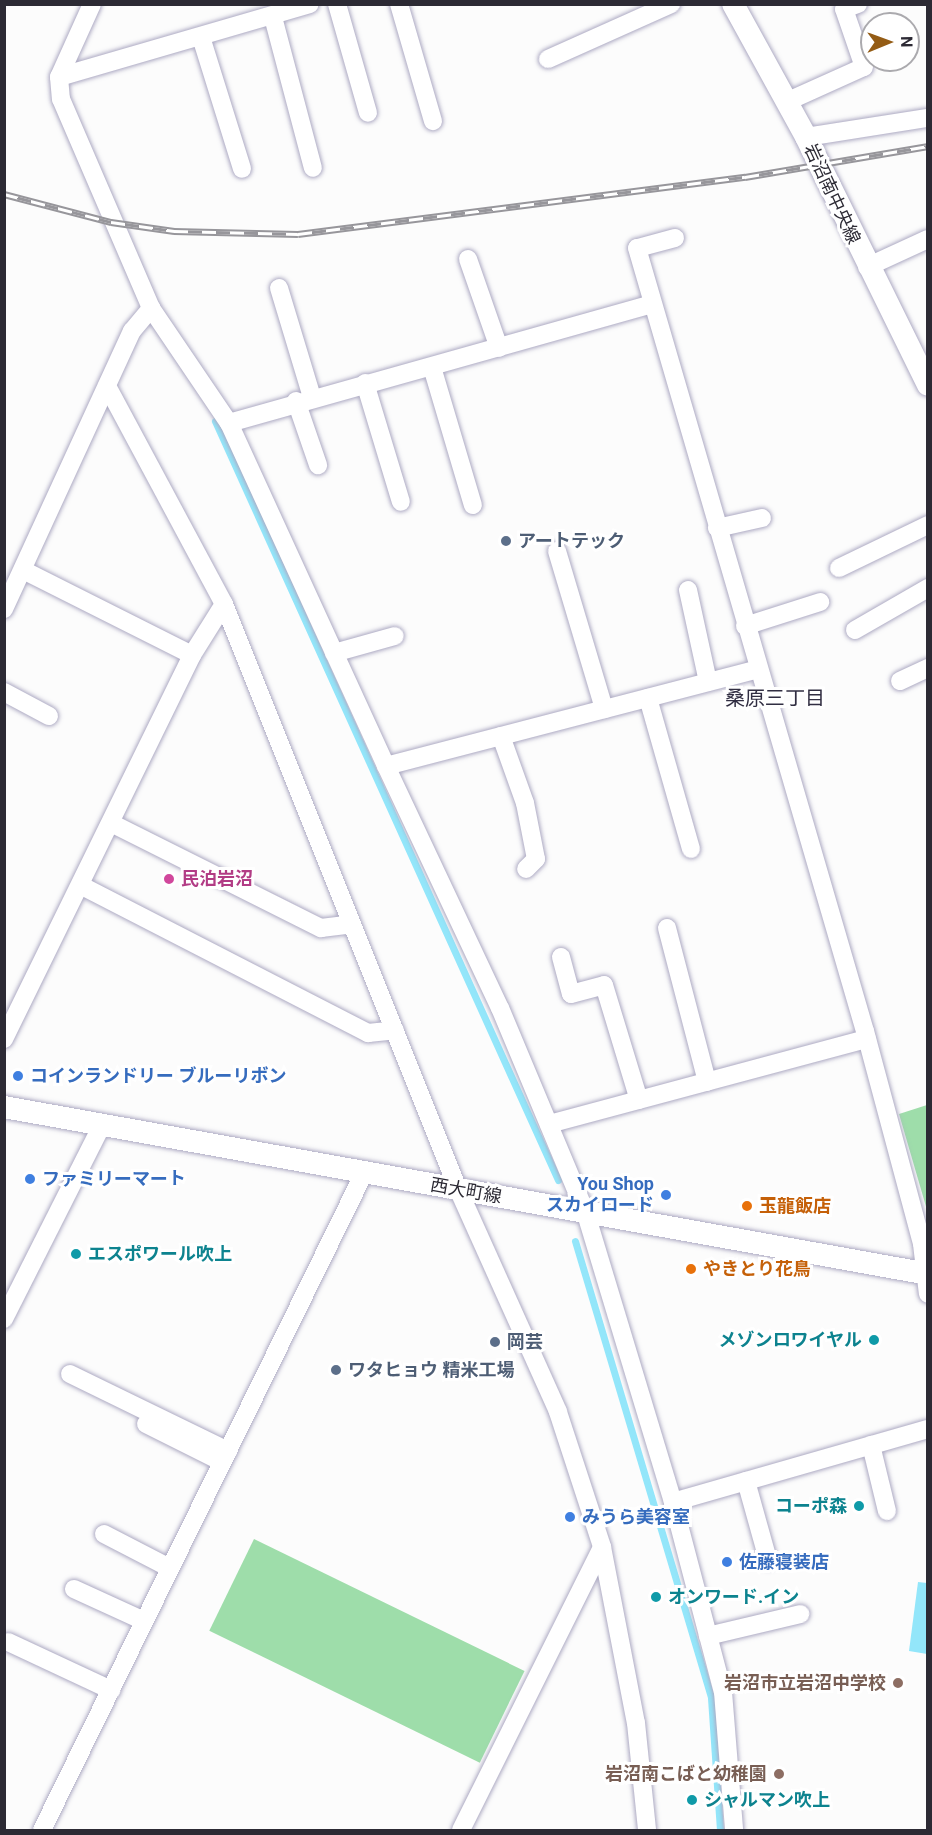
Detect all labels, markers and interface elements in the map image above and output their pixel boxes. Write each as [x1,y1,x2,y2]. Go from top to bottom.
north arrow [860,12,920,72]
text: N [897,36,916,48]
street label: 岩沼南中央線 [799,140,865,248]
place label: アートテック [518,530,625,552]
marker: アートテック [499,534,513,548]
district label: 桑原三丁目 [725,686,825,710]
place label: 民泊岩沼 [181,868,253,890]
marker: 民泊岩沼 [162,872,176,886]
place label: コインランドリー ブルーリボン [30,1065,286,1087]
marker: コインランドリー ブルーリボン [11,1069,25,1083]
place label: ファミリーマート [42,1168,186,1190]
marker: ファミリーマート [23,1172,37,1186]
street label: 西大町線 [429,1174,503,1208]
place label: You Shop スカイロード [546,1174,654,1216]
marker: You Shop スカイロード [659,1188,673,1202]
place label: 玉龍飯店 [759,1195,831,1217]
marker: 玉龍飯店 [740,1199,754,1213]
place label: エスポワール吹上 [88,1243,232,1265]
marker: エスポワール吹上 [69,1247,83,1261]
place label: やきとり花鳥 [703,1258,811,1280]
marker: やきとり花鳥 [684,1262,698,1276]
place label: メゾンロワイヤル [718,1329,862,1351]
place label: 岡芸 [507,1331,543,1353]
marker: メゾンロワイヤル [867,1333,881,1347]
marker: 岡芸 [488,1335,502,1349]
place label: ワタヒョウ 精米工場 [348,1359,514,1381]
marker: ワタヒョウ 精米工場 [329,1363,343,1377]
place label: コーポ森 [775,1495,847,1517]
marker: コーポ森 [852,1499,866,1513]
place label: みうら美容室 [582,1506,690,1528]
marker: みうら美容室 [563,1510,577,1524]
place label: 佐藤寝装店 [739,1551,829,1573]
marker: 佐藤寝装店 [720,1555,734,1569]
place label: オンワード.イン [668,1586,799,1608]
marker: オンワード.イン [649,1590,663,1604]
place label: 岩沼市立岩沼中学校 [724,1672,886,1694]
marker: 岩沼市立岩沼中学校 [891,1676,905,1690]
place label: 岩沼南こばと幼稚園 [605,1763,767,1785]
marker: 岩沼南こばと幼稚園 [772,1767,786,1781]
place label: シャルマン吹上 [704,1789,830,1811]
marker: シャルマン吹上 [685,1793,699,1807]

